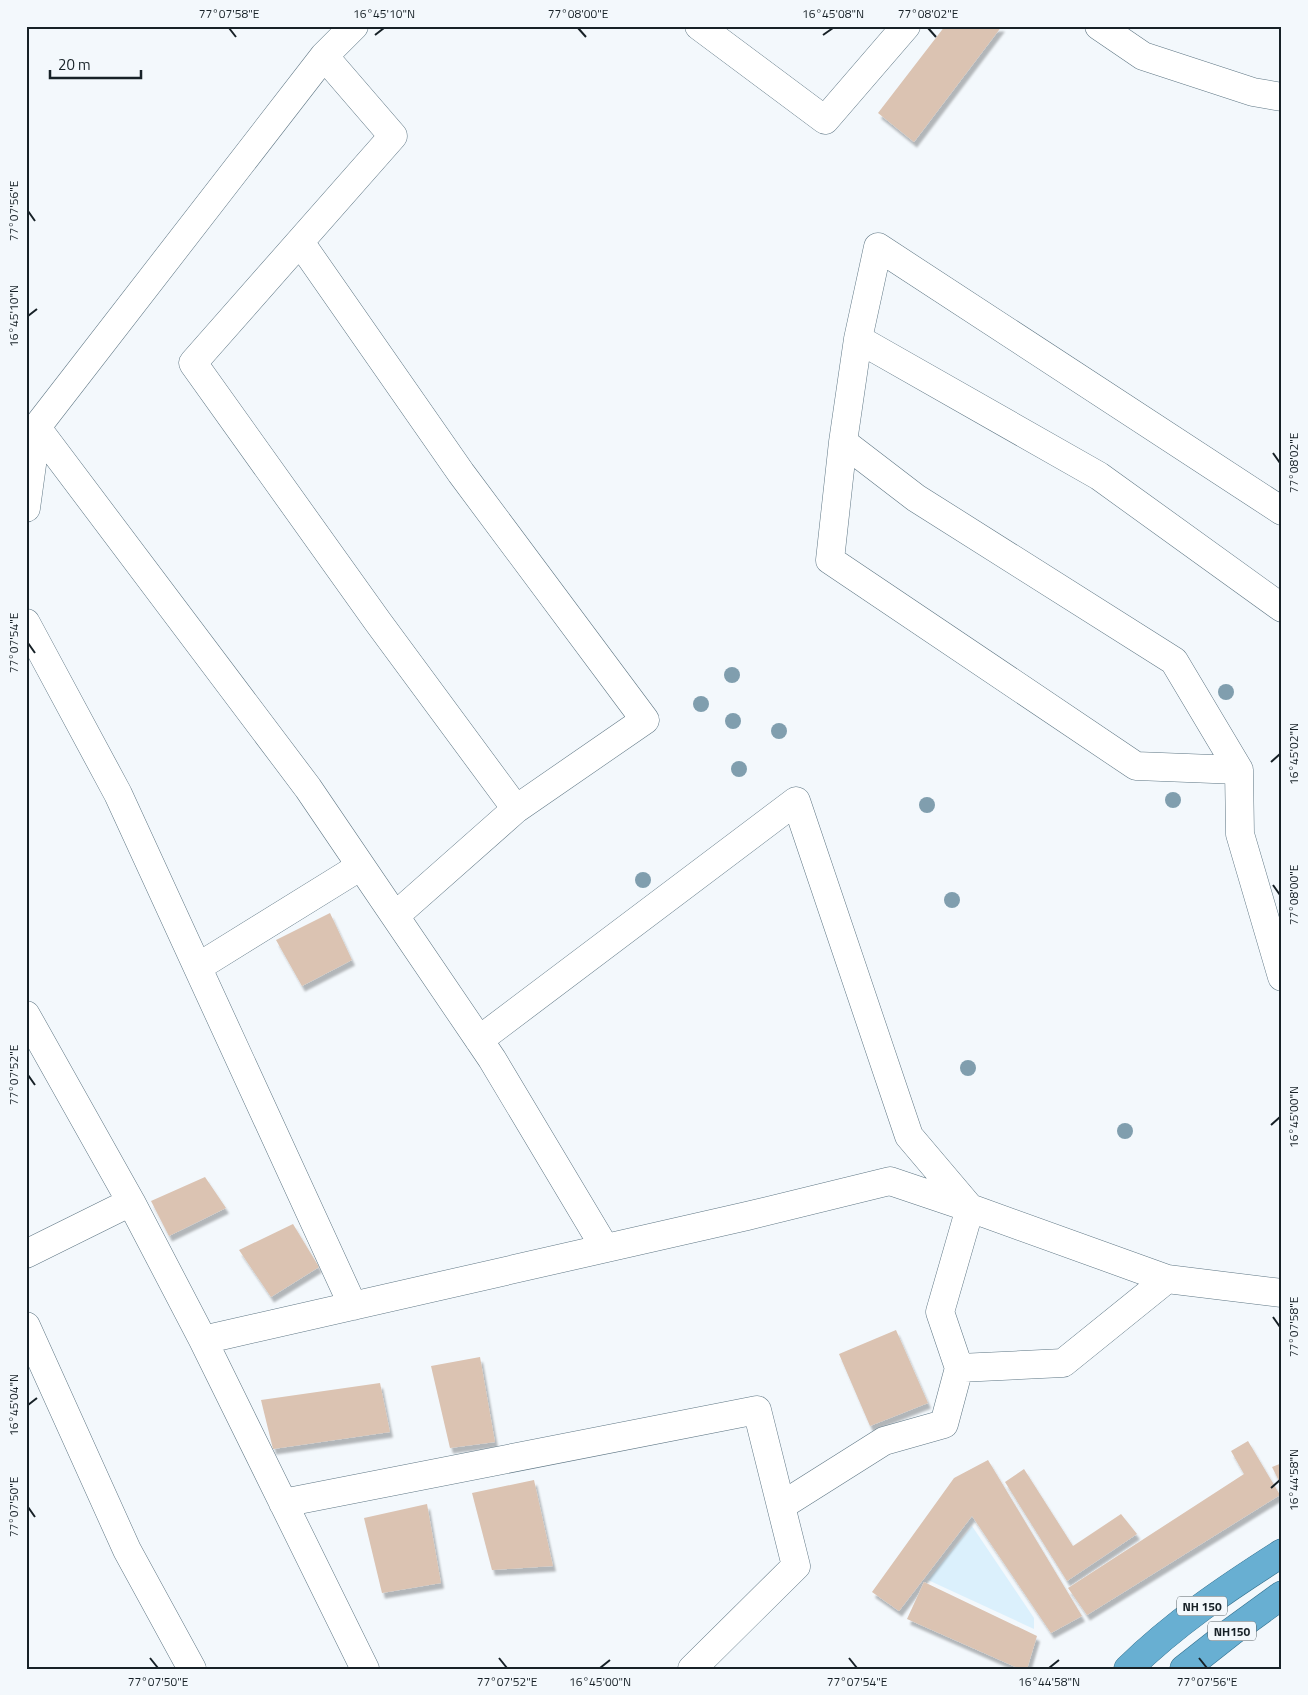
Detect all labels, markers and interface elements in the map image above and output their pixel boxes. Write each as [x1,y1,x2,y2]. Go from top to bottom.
text: 77°07'58"E [199,4,260,23]
text: 16°45'10"N [353,4,415,23]
text: 77°08'00"E [548,4,609,23]
text: 16°45'08"N [802,4,864,23]
text: 77°08'02"E [898,4,959,23]
scale bar [50,48,141,80]
text: 20 m [58,53,91,76]
text: 77°07'56"E [4,180,23,241]
text: 16°45'10"N [4,285,23,347]
text: 77°08'02"E [1284,432,1303,493]
text: 77°07'54"E [4,612,23,673]
text: 16°45'02"N [1284,723,1303,785]
text: 77°08'00"E [1284,864,1303,925]
text: 77°07'52"E [4,1044,23,1105]
text: 16°45'00"N [1284,1086,1303,1148]
text: 77°07'58"E [1284,1296,1303,1357]
text: 16°45'04"N [4,1374,23,1436]
text: 16°44'58"N [1284,1449,1303,1511]
text: 77°07'50"E [4,1476,23,1537]
road number: NH 150 [1177,1596,1227,1615]
road number: NH150 [1208,1622,1256,1640]
text: 77°07'50"E [128,1672,189,1691]
text: 77°07'52"E [477,1672,538,1691]
text: 16°45'00"N [569,1672,631,1691]
text: 77°07'54"E [827,1672,888,1691]
text: 16°44'58"N [1018,1672,1080,1691]
text: 77°07'56"E [1177,1672,1238,1691]

